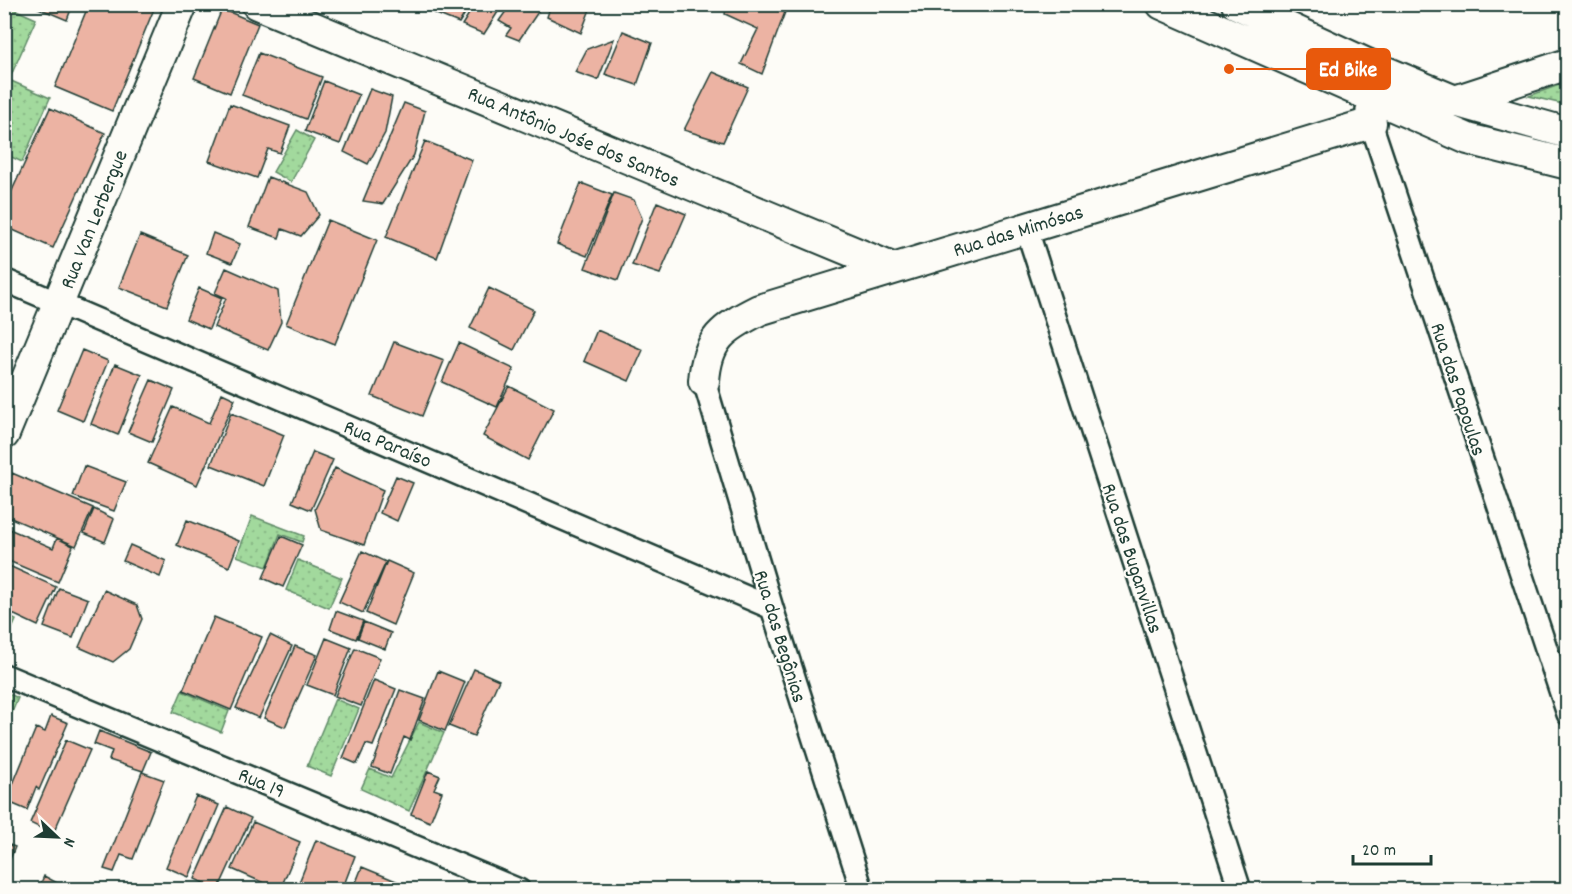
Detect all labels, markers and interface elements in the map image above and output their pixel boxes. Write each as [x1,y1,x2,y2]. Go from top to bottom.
callout: Ed Bike [1307,49,1390,89]
text: Ed Bike [1319,56,1378,87]
street label: Rua Antônio Jośe dos Santos [462,80,683,197]
street label: Rua Van Lerbergue [54,146,137,294]
street label: Rua das Mimósas [950,199,1088,267]
street label: Rua das Papoulas [1420,319,1492,460]
street label: Rua Paraíso [338,414,435,478]
street label: Rua das Buganvillas [1092,480,1169,638]
street label: Rua das Begônias [744,567,813,707]
street label: Rua 19 [233,762,289,808]
north arrow [27,807,87,867]
scale bar [1353,828,1431,866]
text: N [56,834,81,850]
text: 20 m [1362,839,1396,864]

